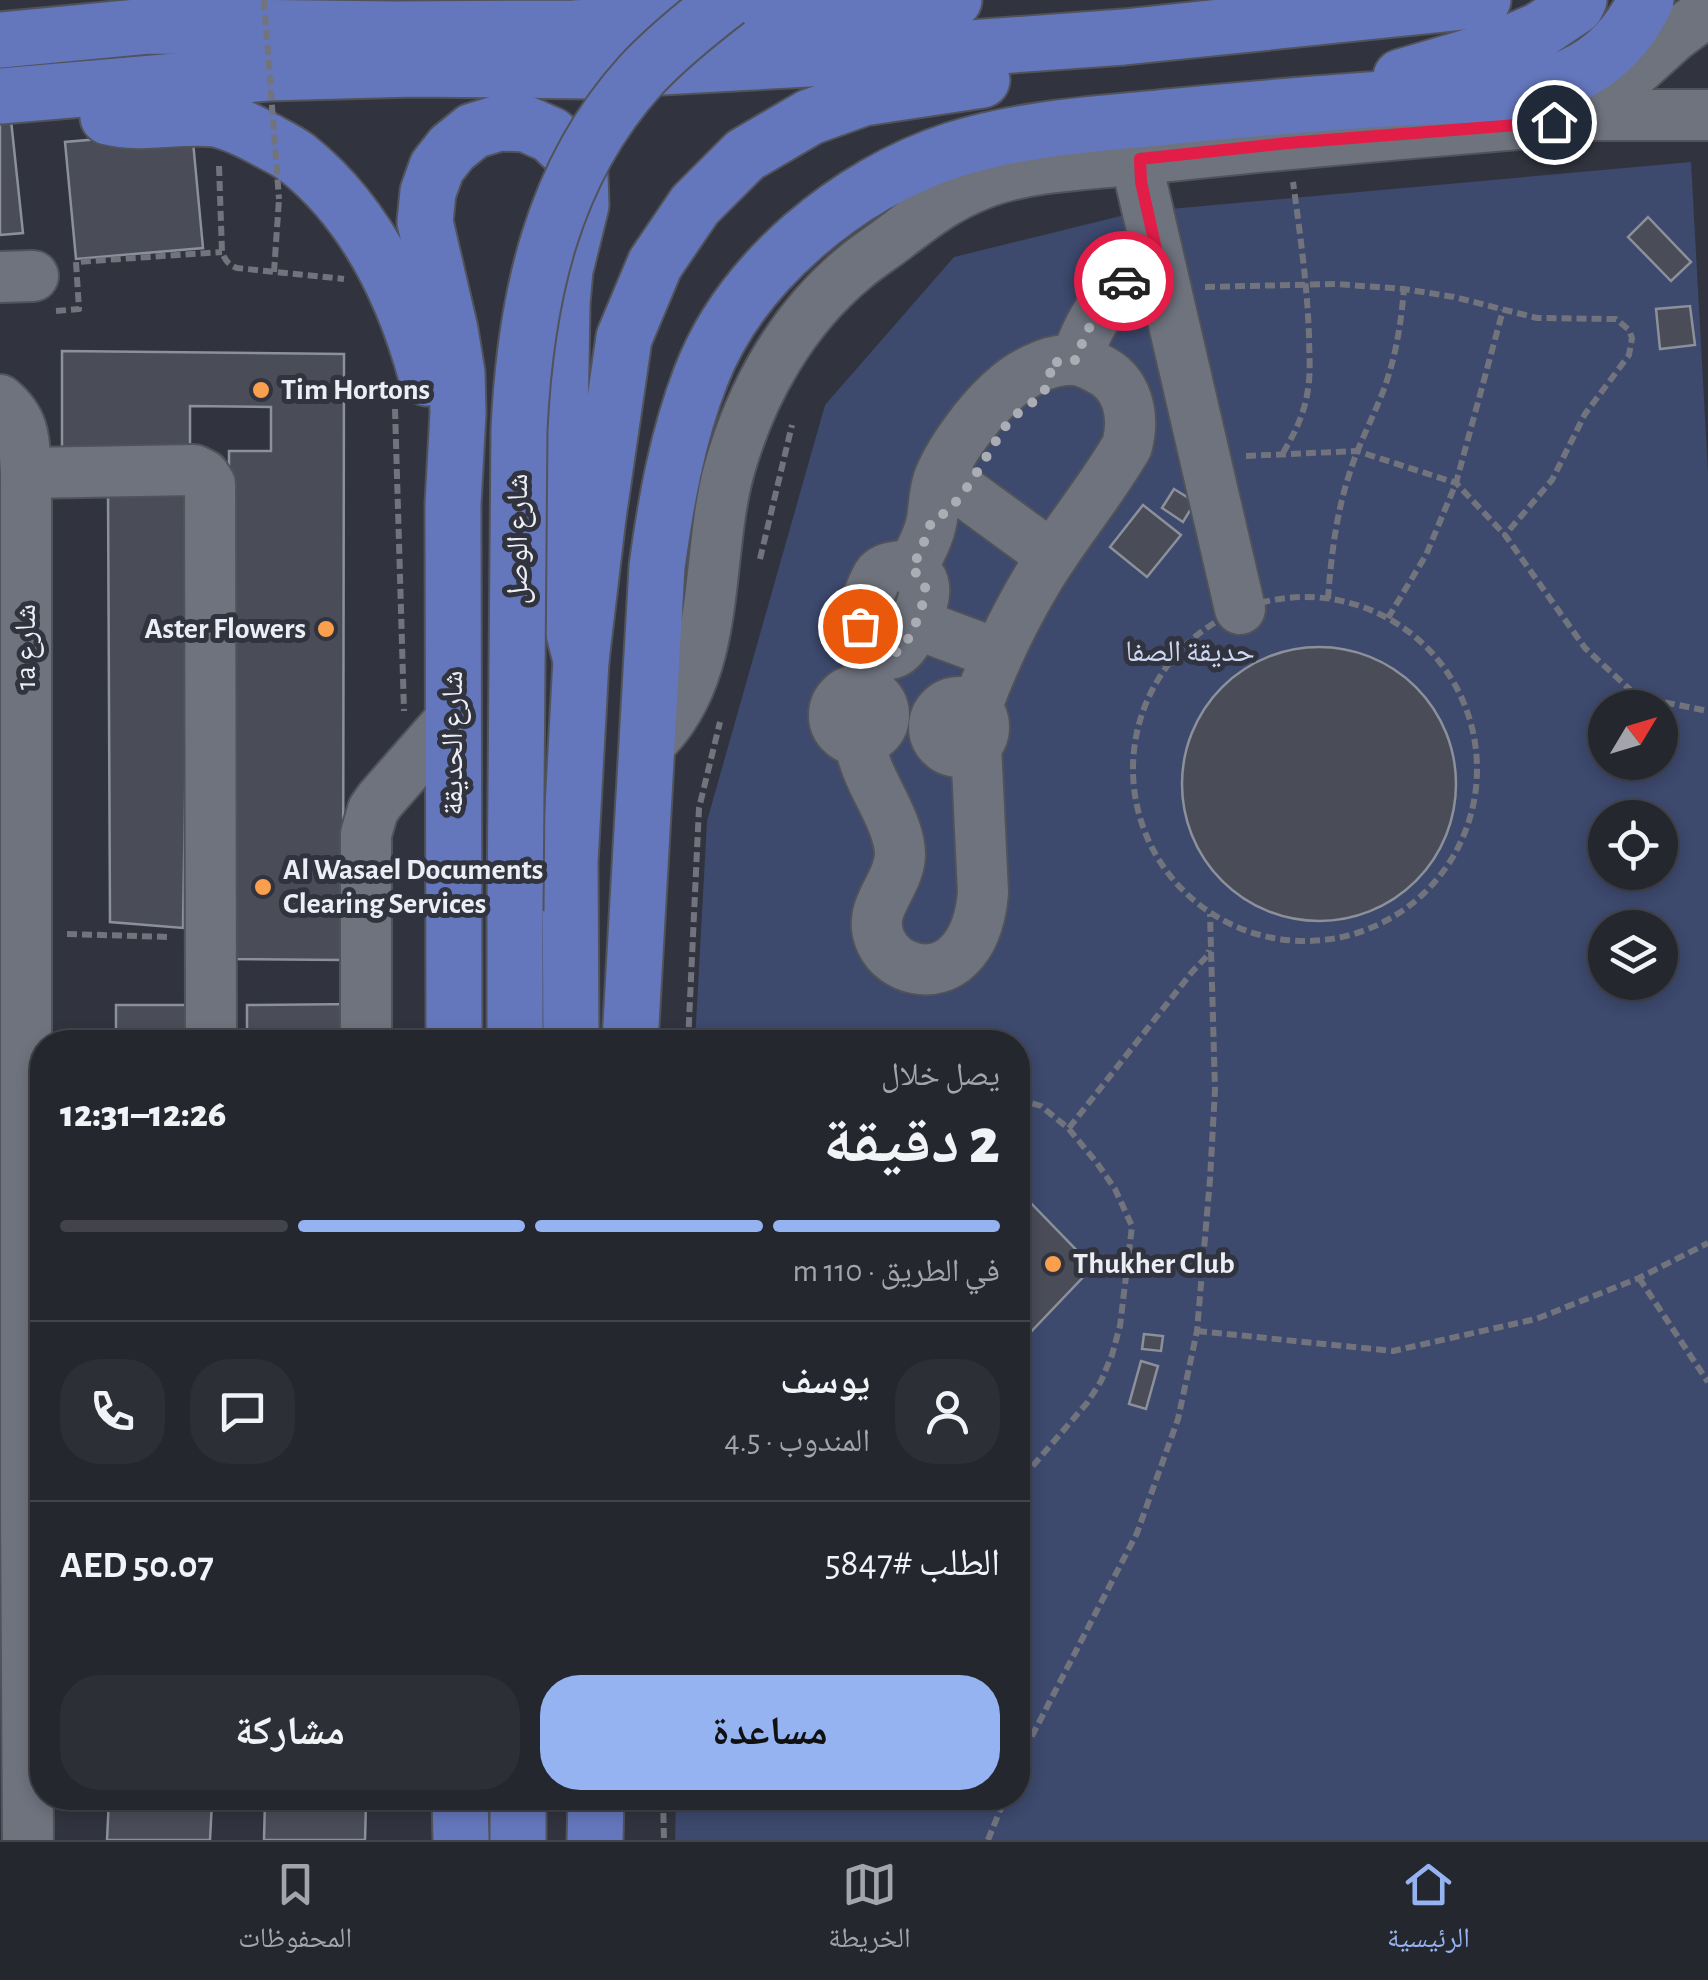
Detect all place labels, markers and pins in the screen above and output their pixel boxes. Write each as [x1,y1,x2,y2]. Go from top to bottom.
pin [1512,80,1597,165]
place label: Tim Hortons [281,375,430,405]
marker: Tim Hortons [250,379,272,401]
pin [818,584,903,669]
place label: Aster Flowers [144,614,306,644]
marker: Aster Flowers [315,618,337,640]
place label: Al Wasael Documents Clearing Services [283,855,543,919]
marker: Al Wasael Documents Clearing Services [252,876,274,898]
place label: Thukher Club [1073,1249,1235,1279]
marker: Thukher Club [1042,1253,1064,1275]

